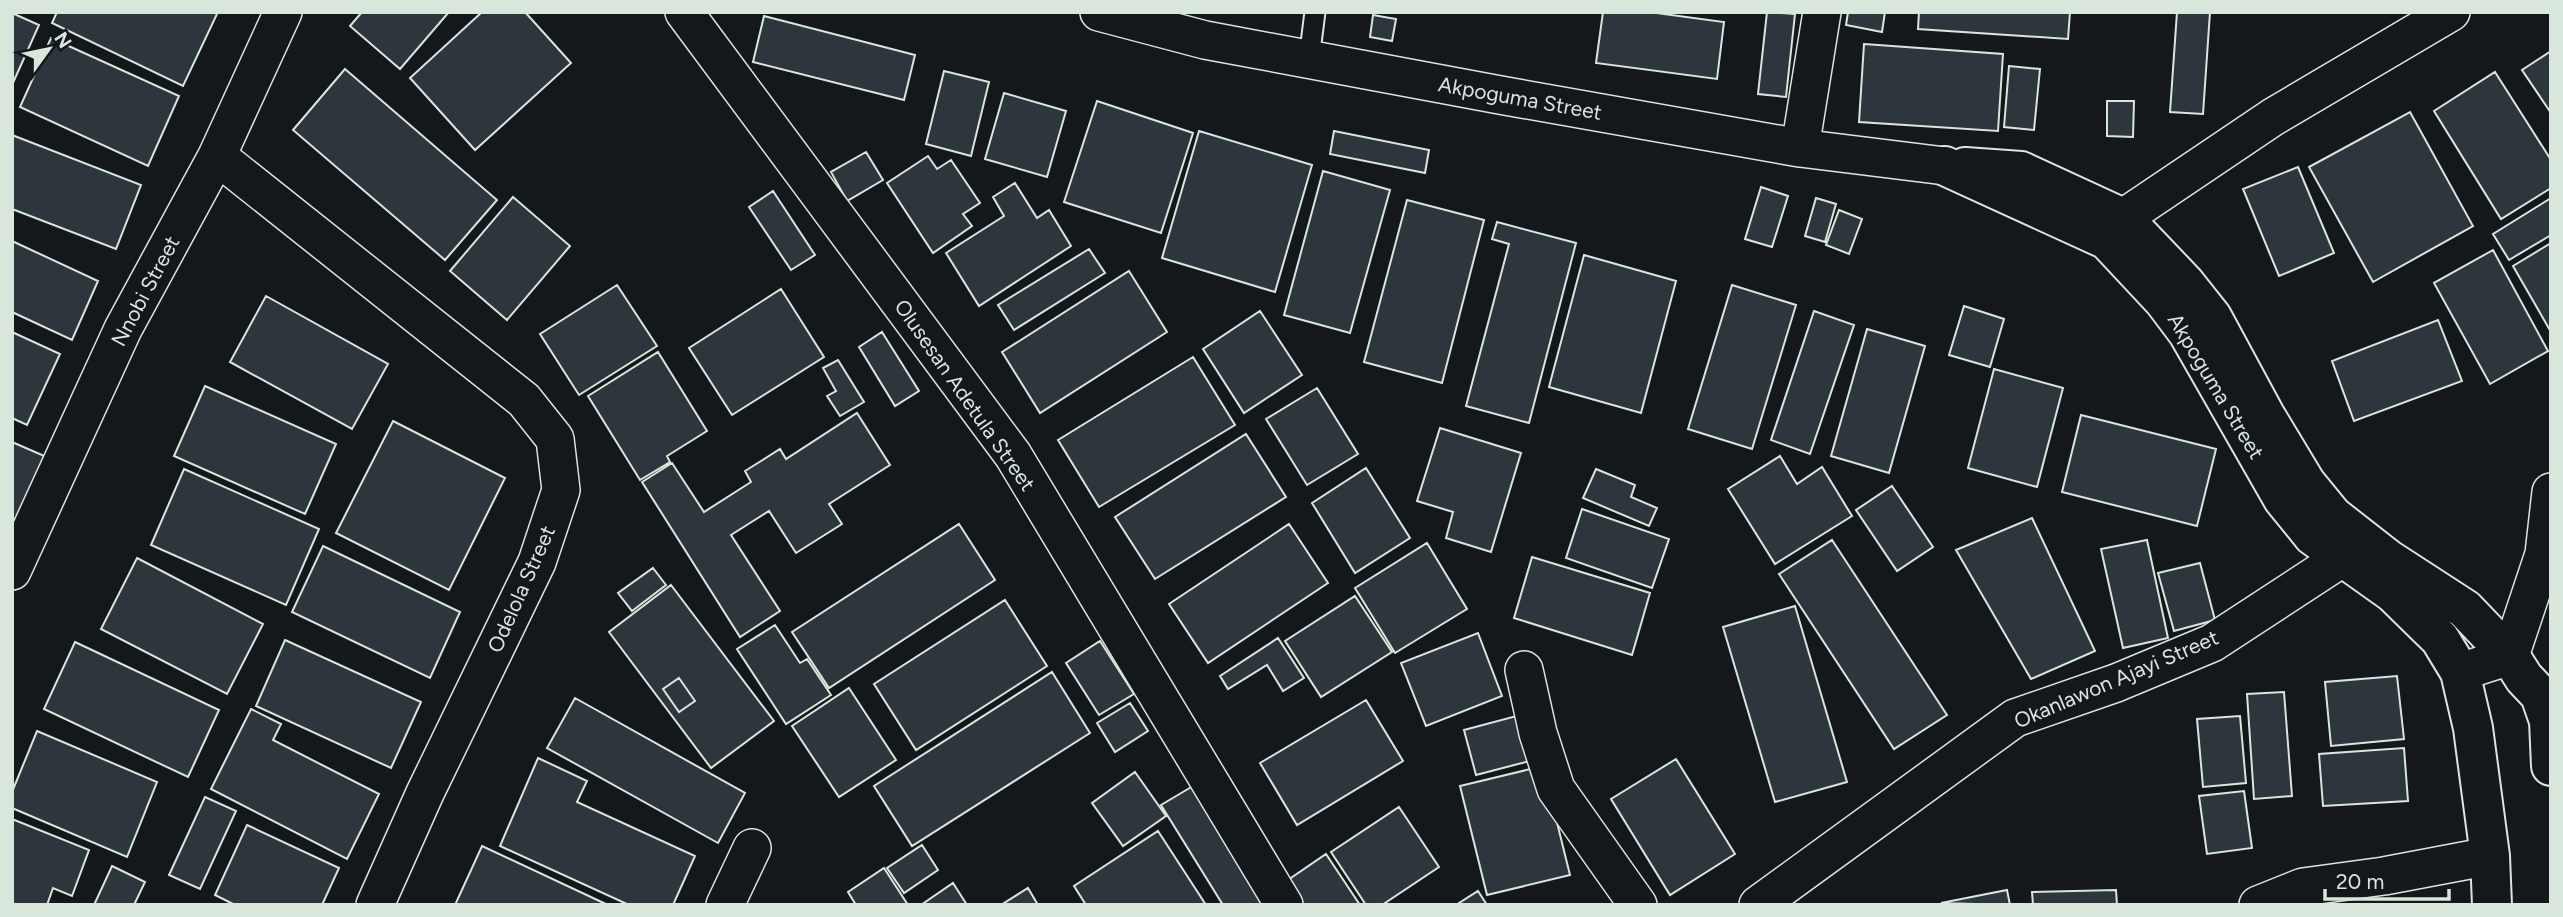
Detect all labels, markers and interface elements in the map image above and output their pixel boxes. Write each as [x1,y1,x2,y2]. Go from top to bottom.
north arrow [14,14,84,84]
text: N [49,28,76,52]
street label: Akpoguma Street [1436,71,1604,125]
street label: Nnobi Street [105,232,185,350]
street label: Olusesan Adetula Street [889,294,1041,496]
street label: Akpoguma Street [2163,309,2269,463]
street label: Odelola Street [482,522,560,656]
street label: Okanlawon Ajayi Street [2010,625,2222,733]
scale bar [2325,858,2449,902]
text: 20 m [2336,869,2384,894]

